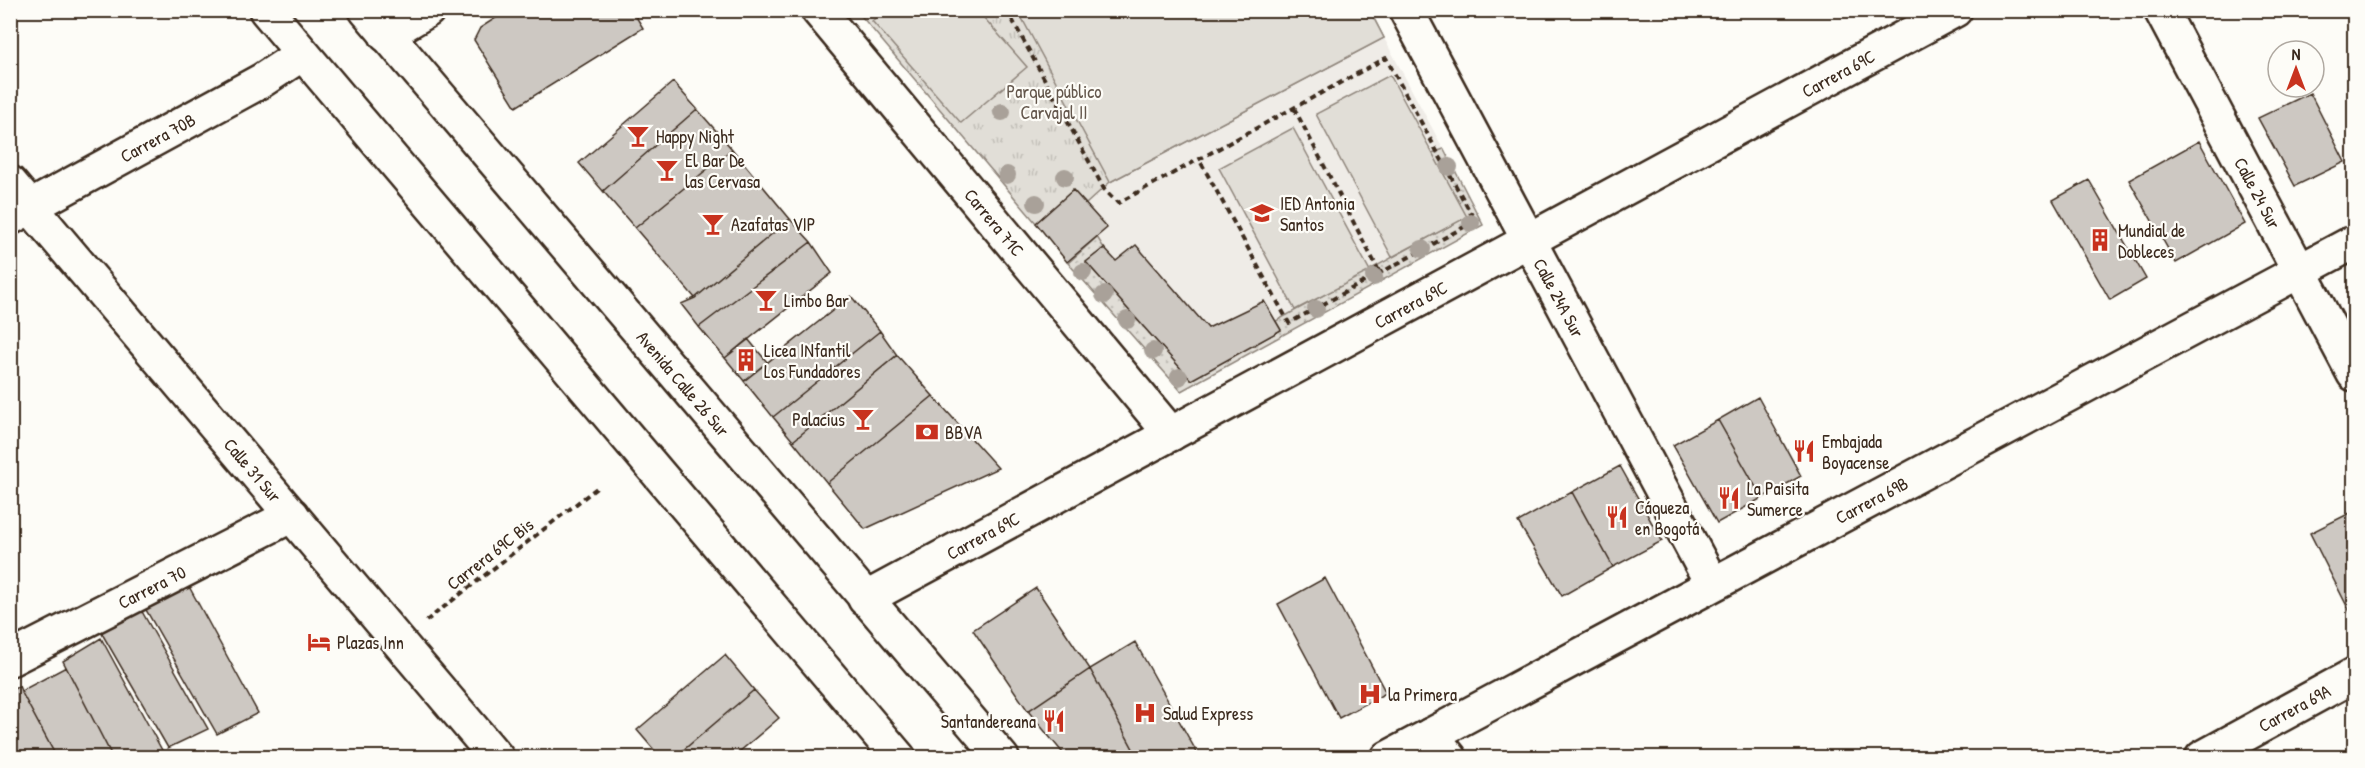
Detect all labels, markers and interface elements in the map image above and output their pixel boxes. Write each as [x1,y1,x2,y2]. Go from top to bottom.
north arrow [2266,39,2326,99]
street label: Carrera 69C [1797,43,1879,103]
text: N [2292,43,2301,65]
park label: Parque público Carvajal II [1007,79,1101,125]
street label: Carrera 70B [115,107,200,168]
bar icon: Happy Night [625,123,651,149]
place label: Happy Night [656,124,735,149]
place label: El Bar De las Cervasa [685,148,760,194]
street label: Calle 24 Sur [2229,153,2287,233]
bar icon: El Bar De las Cervasa [654,157,680,183]
street label: Carrera 71C [959,183,1030,262]
place label: IED Antonia Santos [1280,191,1354,237]
school or university icon: IED Antonia Santos [1249,200,1275,226]
bar icon: Azafatas VIP [700,211,726,237]
place label: Azafatas VIP [731,212,815,237]
place label: Mundial de Dobleces [2118,218,2185,264]
building icon: Mundial de Dobleces [2087,227,2113,253]
street label: Calle 24A Sur [1528,254,1591,342]
street label: Carrera 69C [1369,274,1452,334]
bar icon: Limbo Bar [753,287,779,313]
place label: Limbo Bar [784,288,849,313]
street label: Avenida Calle 26 Sur [631,325,736,442]
place label: Licea INfantil Los Fundadores [764,338,861,384]
building icon: Licea INfantil Los Fundadores [733,347,759,373]
bar icon: Palacius [850,406,876,432]
place label: Palacius [792,407,845,432]
bank icon: BBVA [914,419,940,445]
place label: BBVA [945,420,982,445]
place label: Embajada Boyacense [1822,429,1889,475]
street label: Calle 31 Sur [219,432,288,507]
restaurant icon: Embajada Boyacense [1791,438,1817,464]
street label: Carrera 69B [1831,470,1912,529]
place label: La Paisita Sumerce [1747,476,1809,522]
restaurant icon: La Paisita Sumerce [1716,485,1742,511]
place label: Cáqueza en Bogotá [1635,495,1699,541]
restaurant icon: Cáqueza en Bogotá [1604,504,1630,530]
street label: Carrera 69C [942,505,1024,565]
street label: Carrera 69C Bis [441,512,539,596]
street label: Carrera 70 [113,559,190,614]
hotel icon: Plazas Inn [306,629,332,655]
place label: Plazas Inn [337,630,404,655]
street label: Carrera 69A [2254,678,2335,738]
hospital icon: la Primera [1357,681,1383,707]
place label: la Primera [1388,682,1457,707]
hospital icon: Salud Express [1132,700,1158,726]
place label: Salud Express [1163,701,1253,726]
restaurant icon: Santandereana [1041,708,1067,734]
place label: Santandereana [941,709,1036,734]

